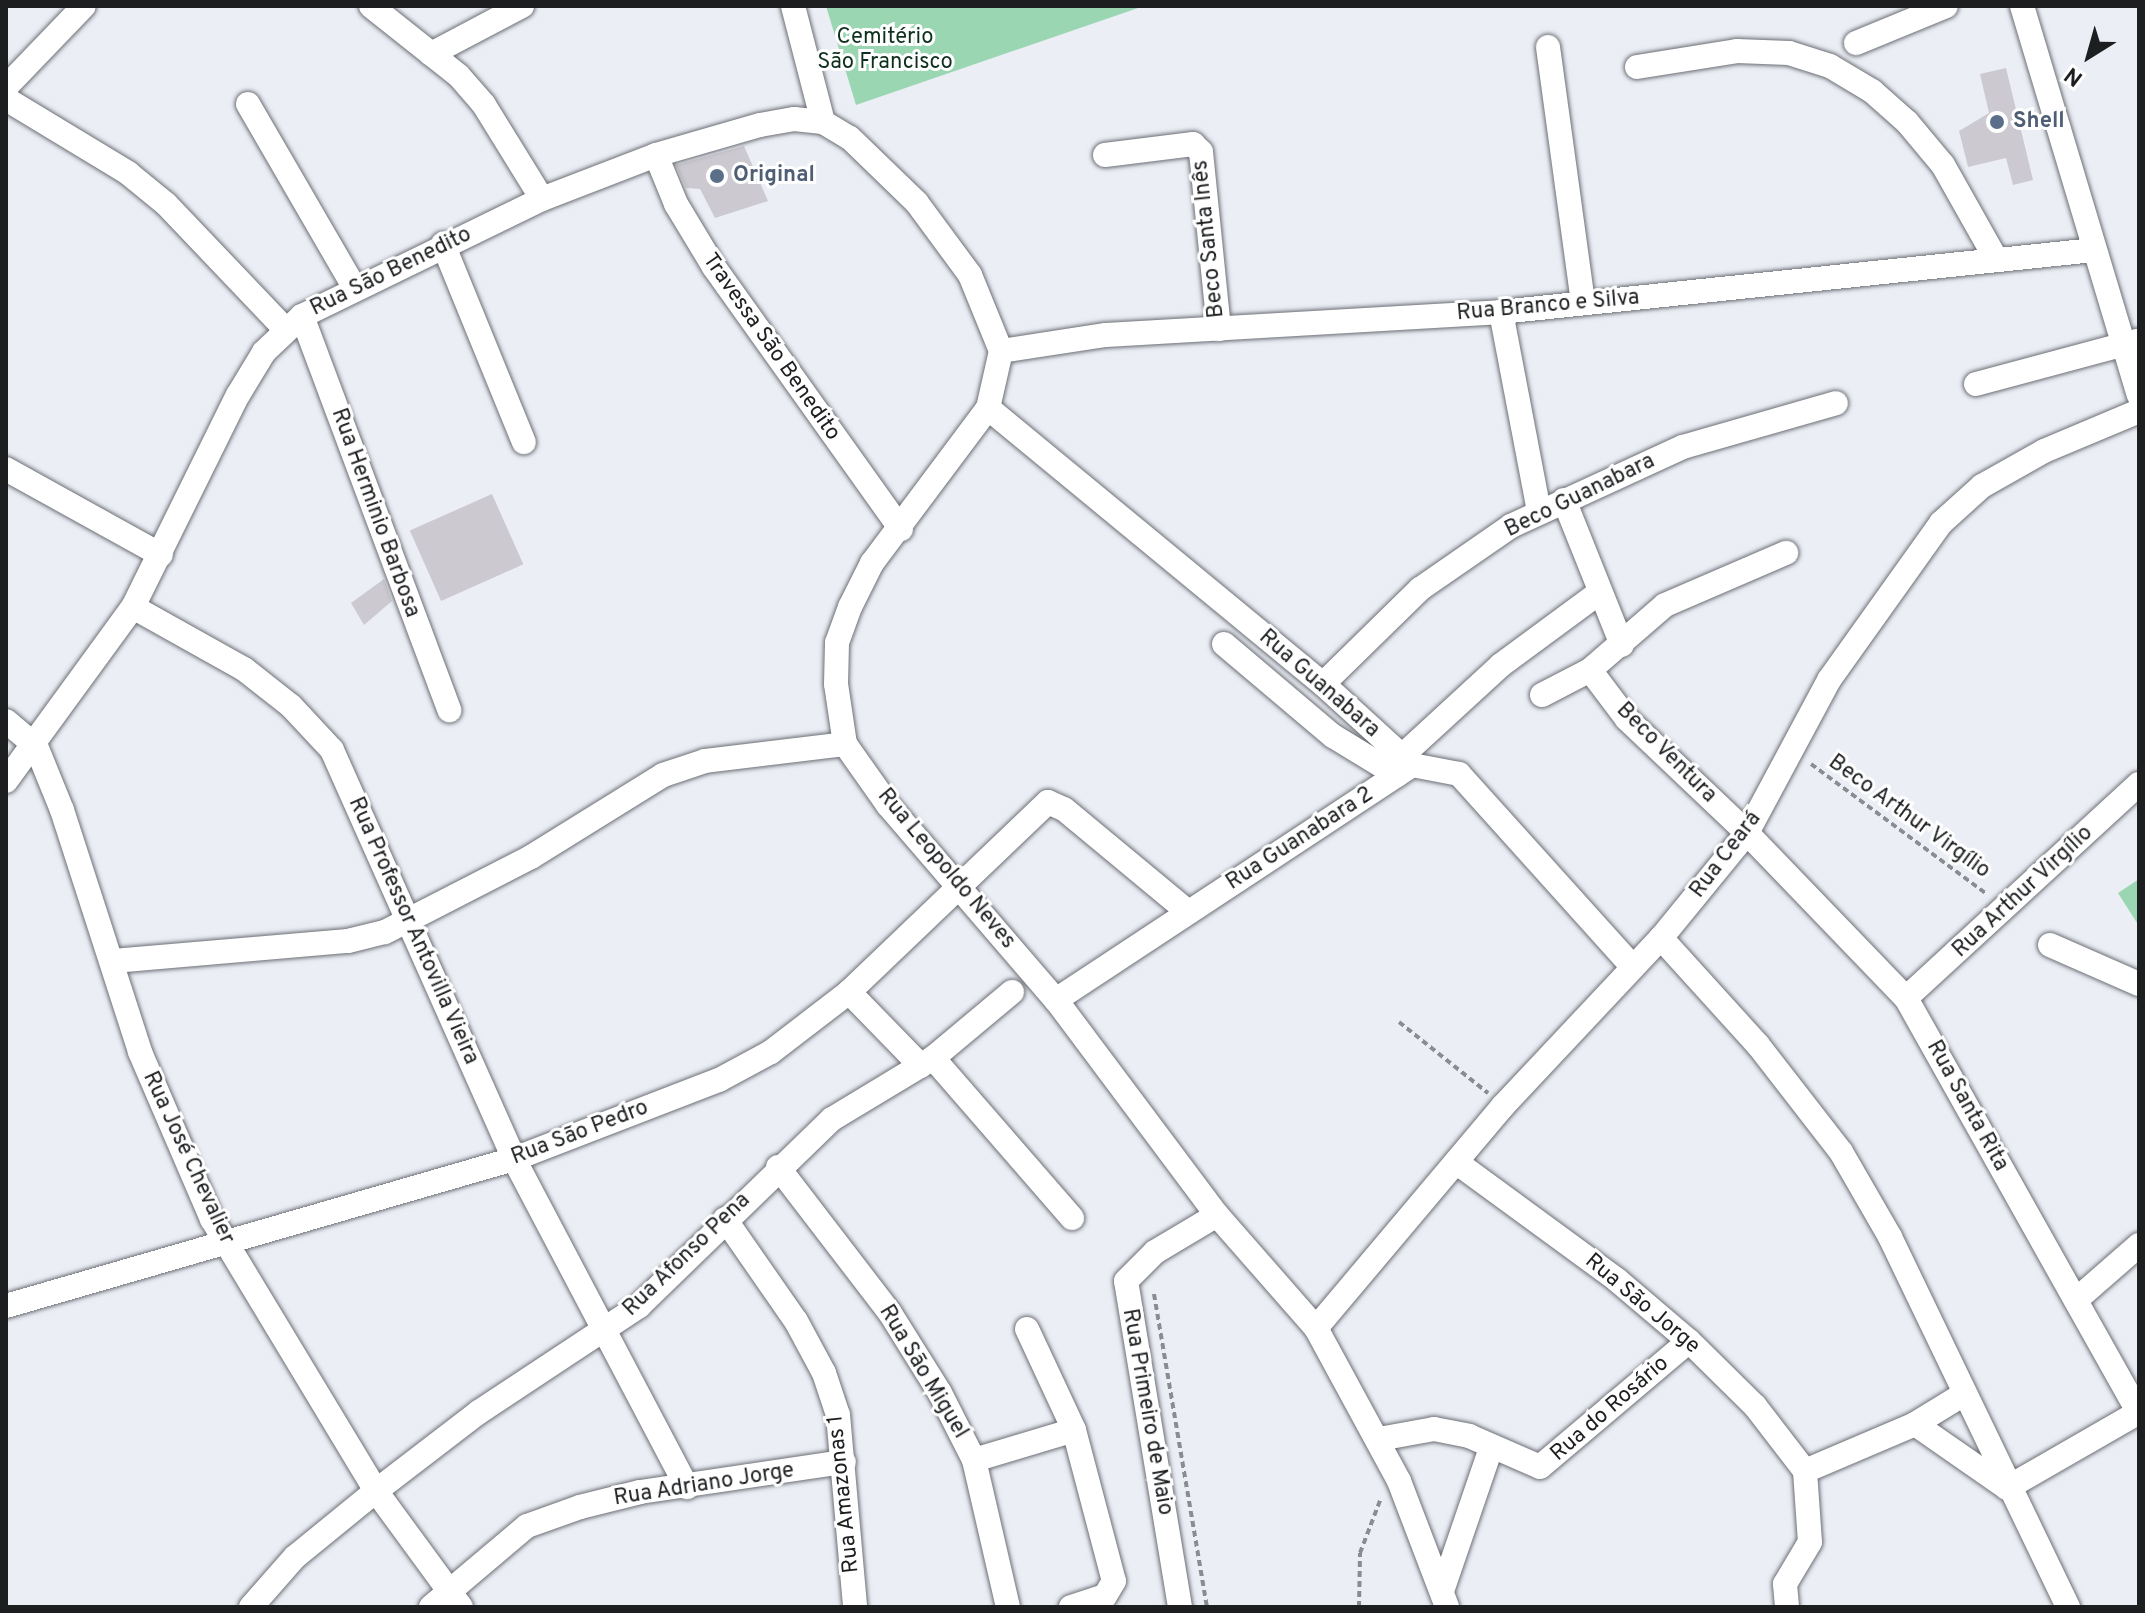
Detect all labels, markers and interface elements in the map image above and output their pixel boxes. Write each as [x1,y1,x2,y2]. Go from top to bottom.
north arrow [2049,16,2129,96]
park label: Cemitério São Francisco [817,24,953,76]
text: N [2060,60,2089,91]
place label: Shell [2013,109,2065,135]
marker: Shell [1988,113,2006,131]
street label: Beco Santa Inês [1188,159,1230,319]
place label: Original [733,163,815,189]
marker: Original [708,167,726,185]
street label: Rua São Benedito [306,222,476,322]
street label: Travessa São Benedito [696,248,846,446]
street label: Rua Branco e Silva [1456,285,1640,327]
street label: Rua Herminio Barbosa [325,405,425,621]
street label: Beco Guanabara [1501,448,1659,544]
street label: Rua Guanabara [1253,624,1385,744]
street label: Beco Ventura [1610,697,1722,809]
street label: Beco Arthur Virgílio [1822,749,1996,885]
street label: Rua Guanabara 2 [1222,782,1378,896]
street label: Rua Leopoldo Neves [871,784,1021,954]
street label: Rua Professor Antovilla Vieira [342,792,484,1070]
street label: Rua Ceará [1685,806,1767,904]
street label: Rua Arthur Virgílio [1947,820,2099,964]
street label: Rua Santa Rita [1920,1036,2014,1176]
street label: Rua José Chevalier [136,1067,240,1249]
street label: Rua São Pedro [508,1095,652,1171]
street label: Rua Afonso Pena [618,1187,756,1323]
street label: Rua São Jorge [1579,1248,1705,1360]
street label: Rua São Miguel [873,1300,973,1444]
street label: Rua Primeiro de Maio [1116,1307,1178,1517]
street label: Rua do Rosário [1546,1351,1674,1467]
street label: Rua Amazonas 1 [823,1413,865,1575]
street label: Rua Adriano Jorge [612,1458,796,1512]

